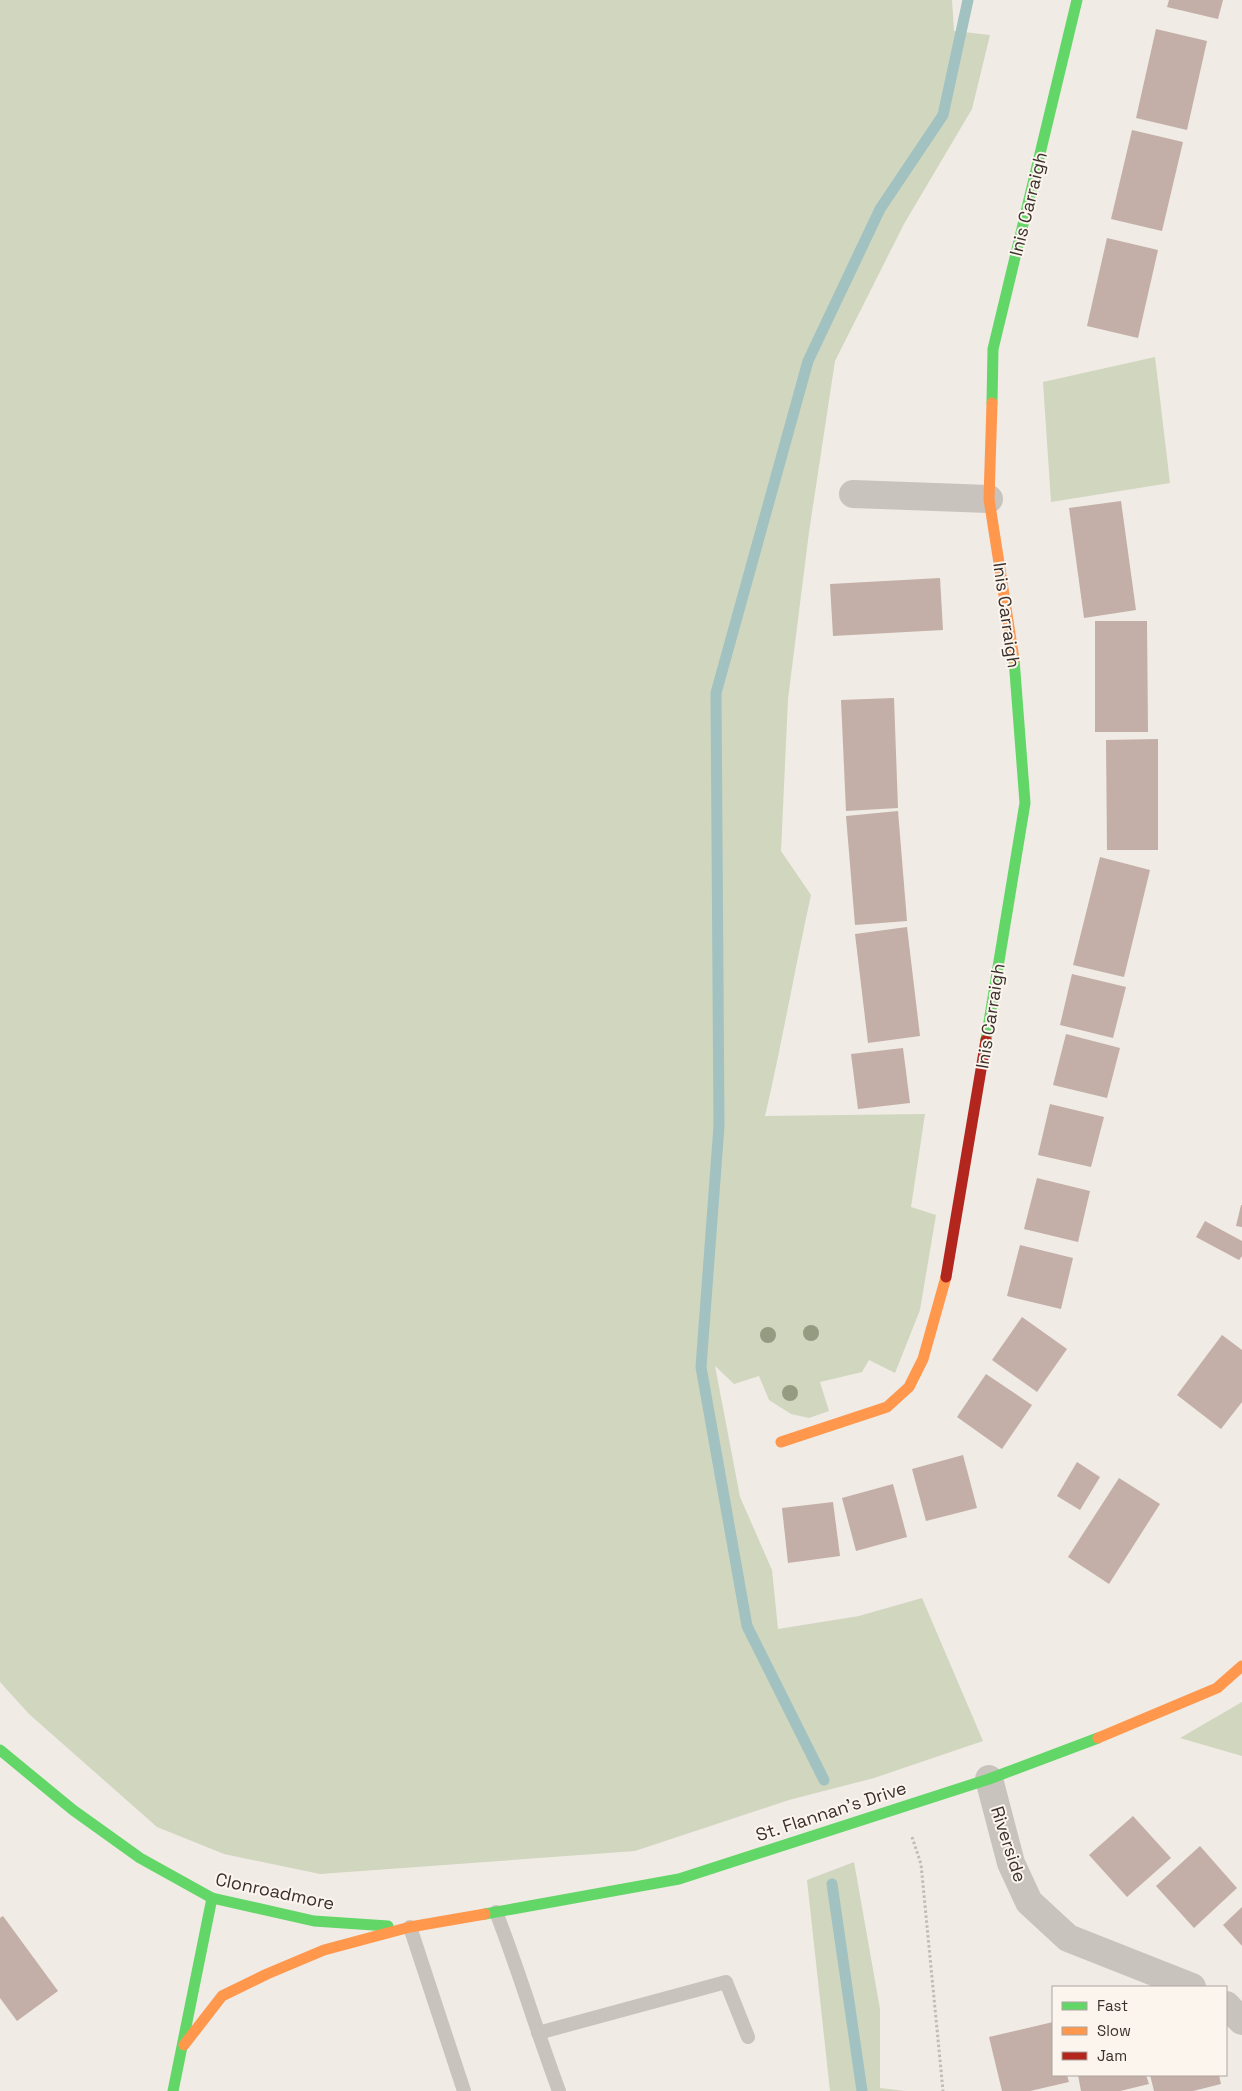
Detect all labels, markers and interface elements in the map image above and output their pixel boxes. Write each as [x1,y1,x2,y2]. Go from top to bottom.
street label: Inis Carraigh [1004,150,1052,258]
street label: Inis Carraigh [988,561,1026,669]
street label: Inis Carraigh [970,962,1010,1070]
street label: St. Flannan's Drive [753,1776,909,1846]
street label: Riverside [986,1803,1032,1885]
street label: Clonroadmore [213,1867,337,1915]
legend [1052,1986,1227,2076]
text: Fast [1097,1996,1128,2015]
text: Slow [1097,2021,1131,2040]
text: Jam [1097,2046,1127,2065]

